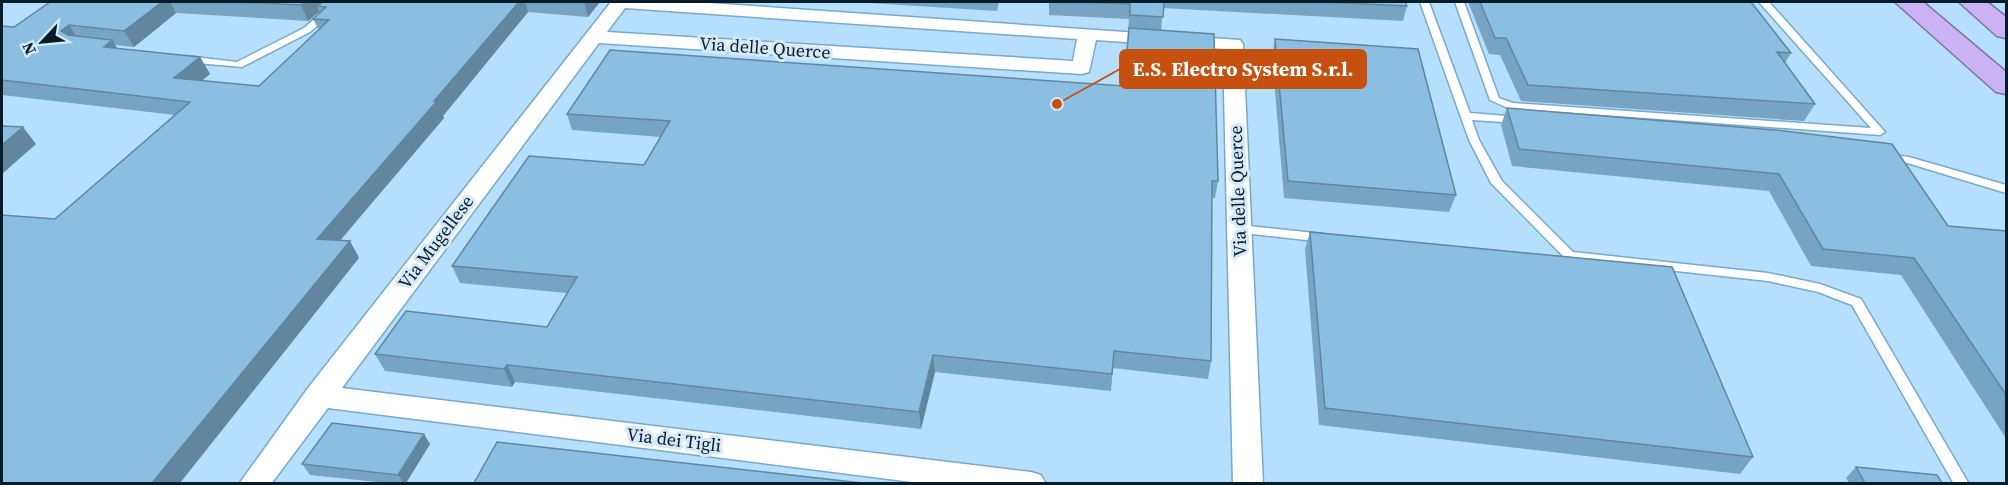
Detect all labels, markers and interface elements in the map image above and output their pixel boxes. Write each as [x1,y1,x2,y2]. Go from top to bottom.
north arrow [12,12,72,72]
street label: Via delle Querce [699,30,831,65]
text: N [16,38,41,59]
callout: E.S. Electro System S.r.l. [1120,50,1366,88]
text: E.S. Electro System S.r.l. [1132,55,1354,83]
street label: Via delle Querce [1223,125,1252,257]
street label: Via Mugellese [392,190,479,294]
street label: Via dei Tigli [625,421,723,458]

